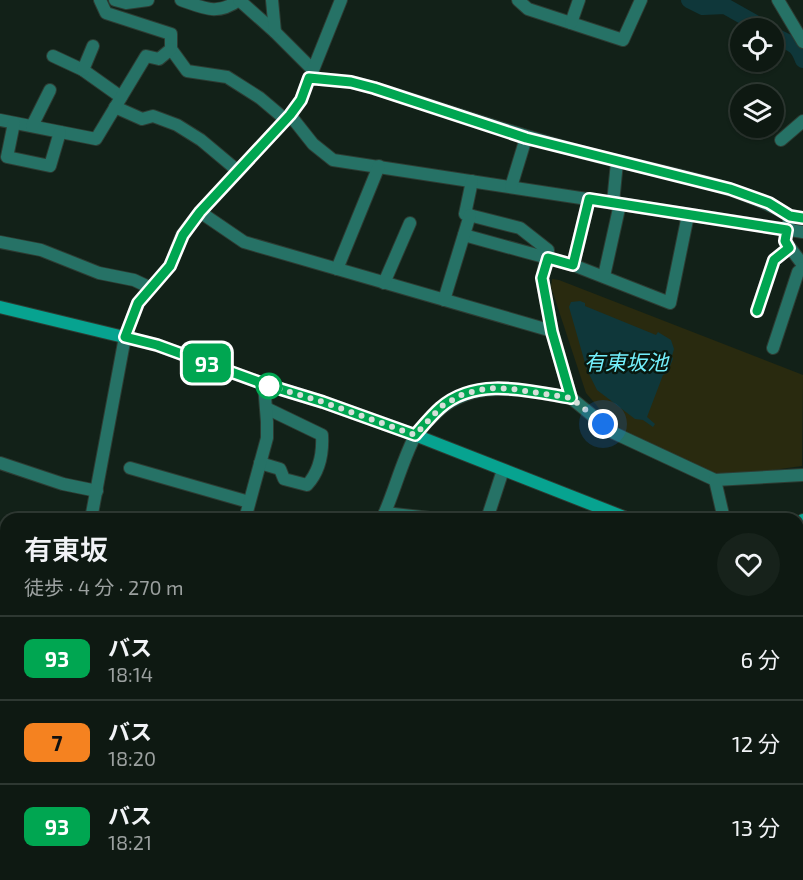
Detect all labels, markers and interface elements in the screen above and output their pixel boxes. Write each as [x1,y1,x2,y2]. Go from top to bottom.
map controls [730,18,784,138]
button: locate [730,18,784,72]
button: layers [730,84,784,138]
line badge: 93 [180,344,234,382]
water label: 有東坂池 [584,349,670,374]
text: 93 [195,351,219,376]
unlabelled marker [256,373,282,399]
your location [588,409,618,439]
text: 有東坂 [24,532,108,566]
button: heart [717,533,780,596]
text: 徒歩 · 4 分 · 270 m [24,575,184,599]
text: バス [108,634,152,660]
text: 93 [45,646,69,671]
text: 6 分 [741,646,780,672]
text: 18:14 [108,662,153,686]
text: バス [108,718,152,744]
text: 7 [51,730,63,755]
text: 12 分 [732,730,780,756]
text: 18:20 [108,746,156,770]
text: バス [108,802,152,828]
text: 93 [45,814,69,839]
text: 13 分 [732,814,780,840]
text: 18:21 [108,830,152,854]

